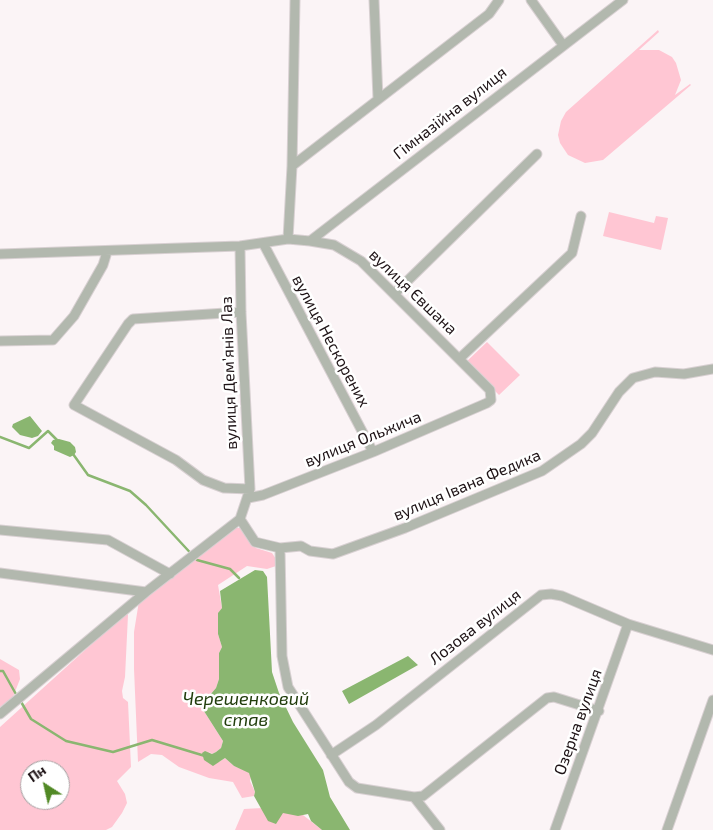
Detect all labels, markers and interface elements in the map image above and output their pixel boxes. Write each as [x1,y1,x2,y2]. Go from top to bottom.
street label: Гімназійна вулиця [389,63,511,163]
street label: вулиця Євшана [365,245,461,339]
street label: вулиця Нескорених [288,272,374,410]
street label: вулиця Демʼянів Лаз [217,296,241,450]
street label: вулиця Ольжича [302,407,424,471]
street label: вулиця Івана Федика [390,445,544,525]
street label: Лозова вулиця [425,585,525,669]
street label: Озерна вулиця [550,666,606,778]
water label: Черешенковий став [183,688,309,731]
north arrow [20,760,70,810]
text: Пн [24,761,49,785]

